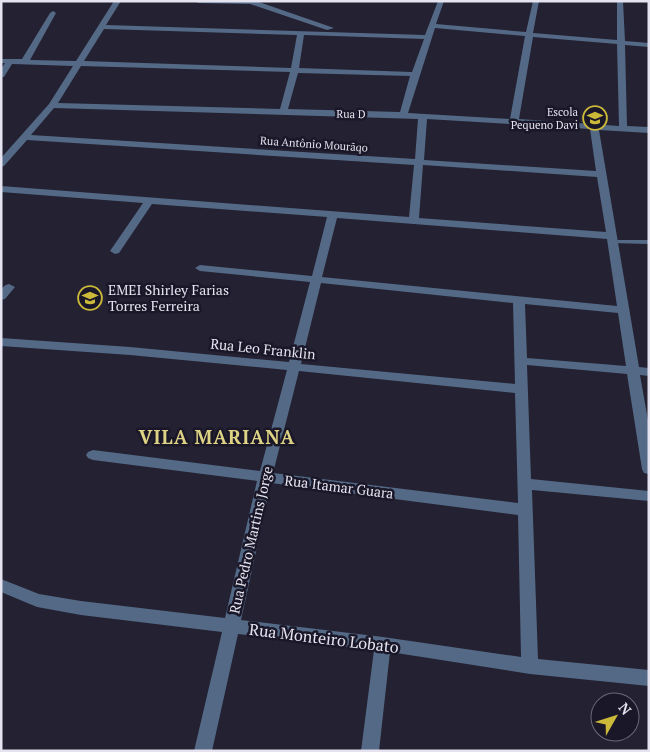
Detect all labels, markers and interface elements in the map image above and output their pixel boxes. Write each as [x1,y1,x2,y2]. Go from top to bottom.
place label: Escola Pequeno Davi [511,105,578,132]
school or university icon: Escola Pequeno Davi [582,105,608,131]
street label: Rua D [336,107,366,121]
street label: Rua Antônio Mourãqo [260,133,368,155]
place label: EMEI Shirley Farias Torres Ferreira [108,280,229,315]
school or university icon: EMEI Shirley Farias Torres Ferreira [77,285,103,311]
street label: Rua Leo Franklin [210,334,317,364]
district label: VILA MARIANA [139,424,295,449]
street label: Rua Pedro Martins Jorge [224,464,277,615]
street label: Rua Itamar Guara [283,470,395,503]
street label: Rua Monteiro Lobato [248,618,400,658]
north arrow [590,692,640,742]
text: N [615,698,636,719]

